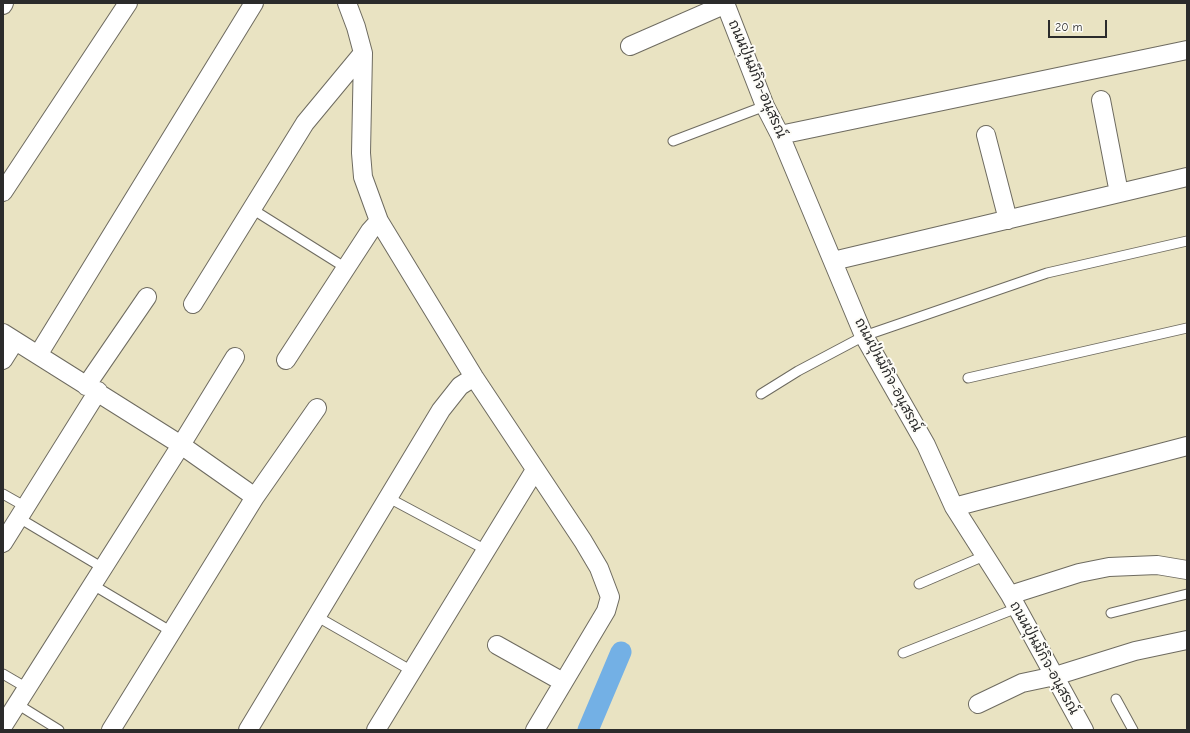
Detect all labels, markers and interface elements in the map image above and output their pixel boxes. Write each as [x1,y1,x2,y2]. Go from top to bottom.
scale bar [1050,12,1109,38]
street label: ถนนปุ่นมีกิจ-อนุสรณ์ [724,17,790,141]
text: 20 m [1055,20,1083,34]
street label: ถนนปุ่นมีกิจ-อนุสรณ์ [851,315,925,435]
street label: ถนนปุ่นมีกิจ-อนุสรณ์ [1006,598,1082,718]

